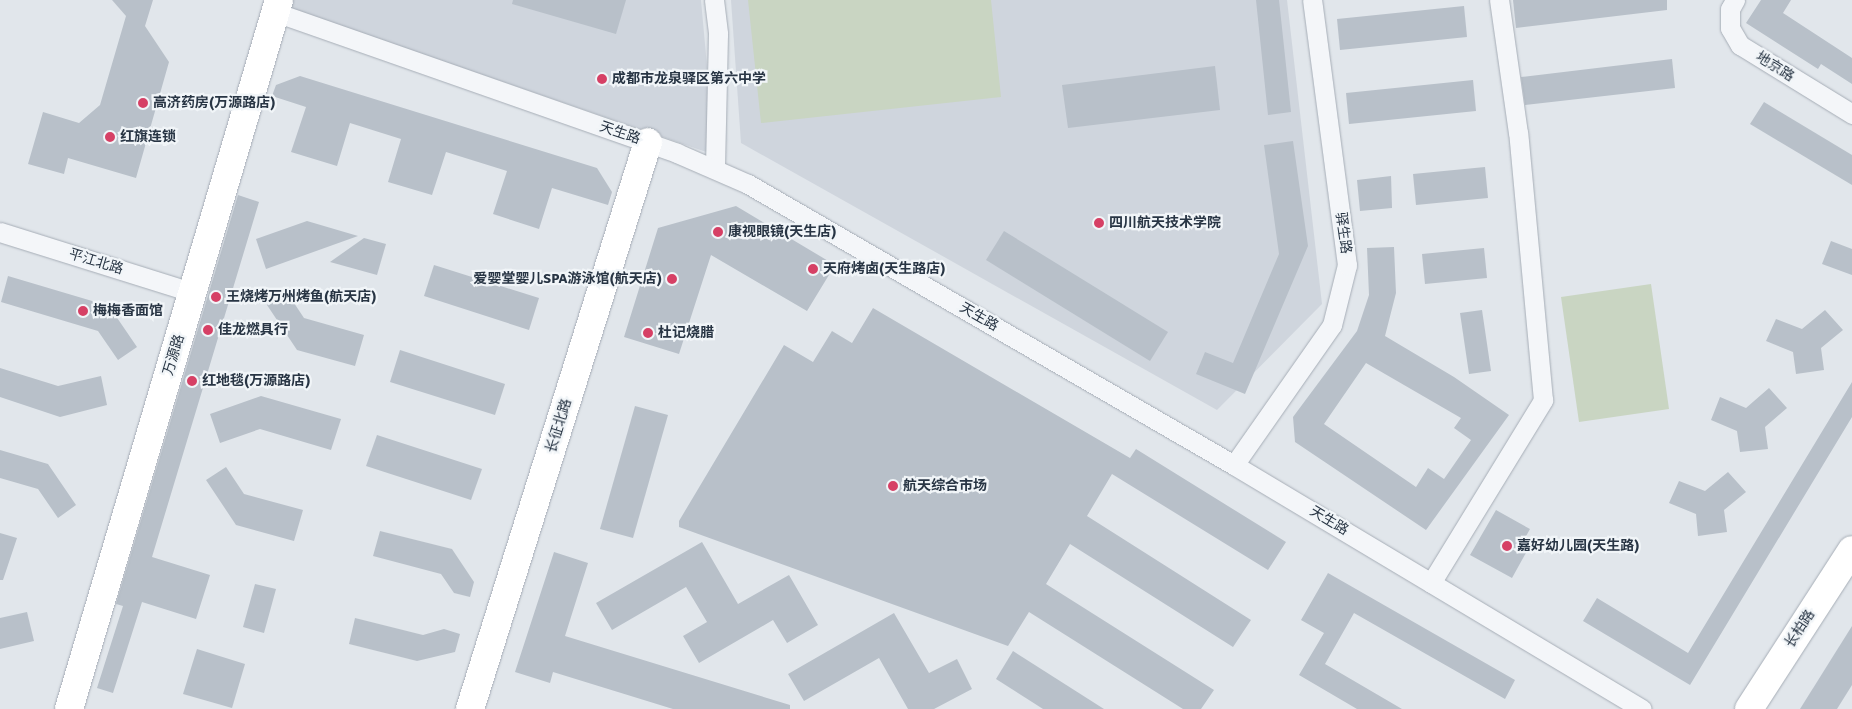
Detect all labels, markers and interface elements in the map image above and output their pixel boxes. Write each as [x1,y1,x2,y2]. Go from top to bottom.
street label: 地京路 [1753,49,1797,85]
place label: 成都市龙泉驿区第六中学 [612,71,766,87]
marker: 成都市龙泉驿区第六中学 [596,73,608,85]
place label: 高济药房(万源路店) [153,95,275,111]
marker: 高济药房(万源路店) [137,97,149,109]
street label: 天生路 [597,118,643,148]
place label: 红旗连锁 [120,129,176,145]
marker: 红旗连锁 [104,131,116,143]
street label: 驿生路 [1332,211,1354,255]
place label: 四川航天技术学院 [1109,215,1221,231]
marker: 四川航天技术学院 [1093,217,1105,229]
place label: 康视眼镜(天生店) [728,224,836,240]
marker: 康视眼镜(天生店) [712,226,724,238]
street label: 平江北路 [67,246,125,278]
place label: 天府烤卤(天生路店) [823,261,945,277]
marker: 天府烤卤(天生路店) [807,263,819,275]
place label: 爱婴堂婴儿SPA游泳馆(航天店) [473,271,662,287]
marker: 爱婴堂婴儿SPA游泳馆(航天店) [666,273,678,285]
place label: 王烧烤万州烤鱼(航天店) [226,289,376,305]
marker: 王烧烤万州烤鱼(航天店) [210,291,222,303]
street label: 天生路 [957,299,1001,335]
place label: 梅梅香面馆 [93,303,163,319]
marker: 梅梅香面馆 [77,305,89,317]
place label: 佳龙燃具行 [218,322,288,338]
marker: 佳龙燃具行 [202,324,214,336]
place label: 杜记烧腊 [658,325,714,341]
marker: 杜记烧腊 [642,327,654,339]
street label: 万源路 [160,332,188,378]
place label: 红地毯(万源路店) [202,373,310,389]
marker: 红地毯(万源路店) [186,375,198,387]
street label: 长征北路 [543,397,575,455]
place label: 航天综合市场 [903,478,987,494]
marker: 航天综合市场 [887,480,899,492]
street label: 天生路 [1307,503,1351,539]
place label: 嘉好幼儿园(天生路) [1517,538,1639,554]
marker: 嘉好幼儿园(天生路) [1501,540,1513,552]
street label: 长柏路 [1782,607,1818,651]

